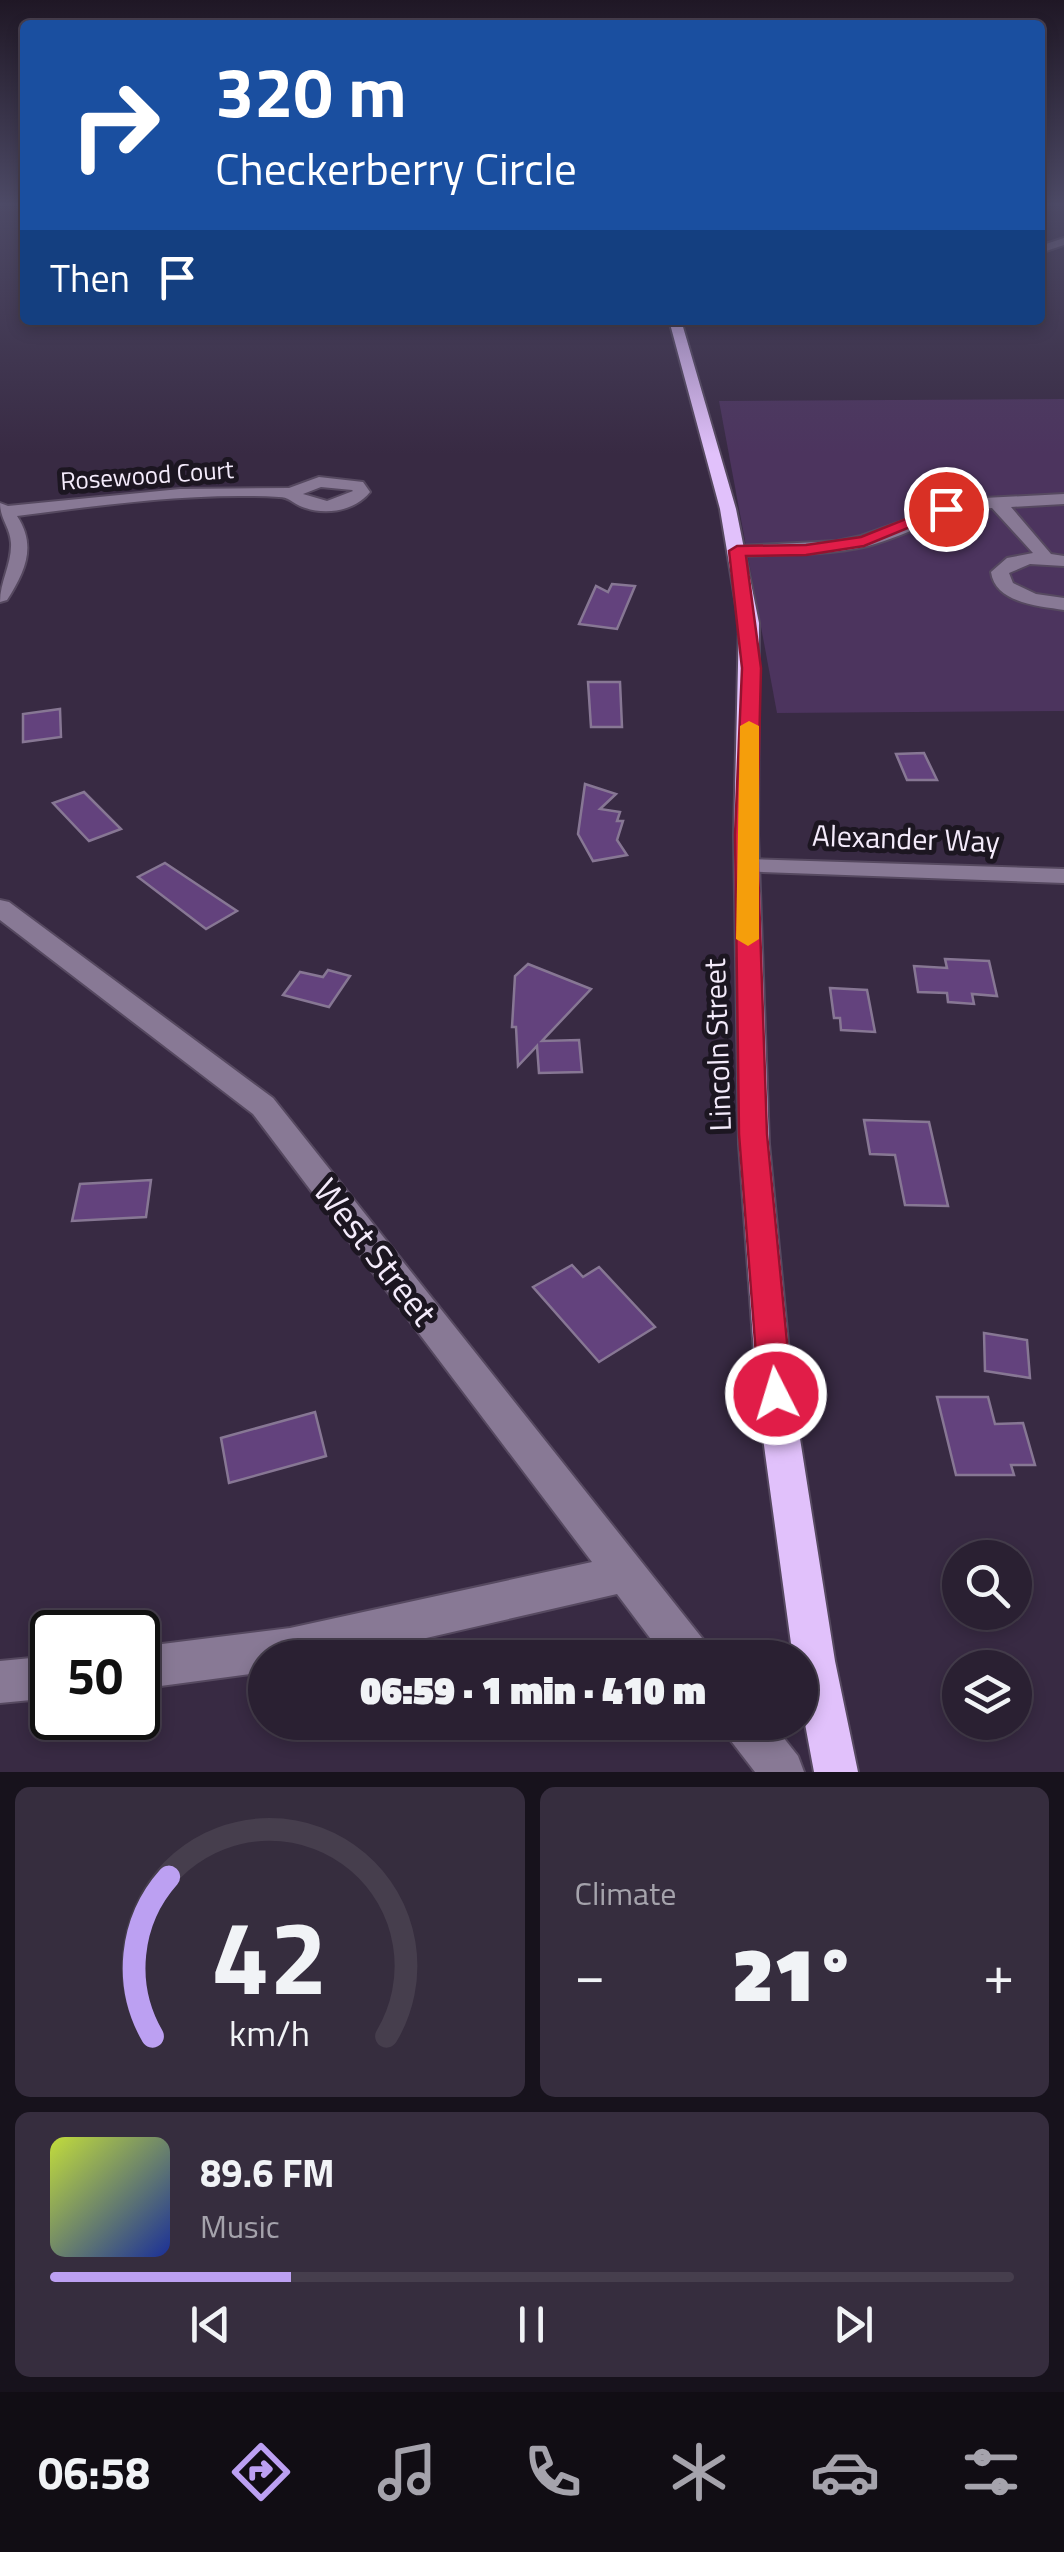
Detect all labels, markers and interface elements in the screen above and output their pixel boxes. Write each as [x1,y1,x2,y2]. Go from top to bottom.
text: 320 m [215,38,407,144]
icon: right [50,60,180,190]
text: Checkerberry Circle [215,134,577,202]
text: Then [50,249,130,307]
icon: arrive [150,250,205,305]
street label: Rosewood Court [59,450,235,500]
pin [904,467,989,552]
icon: arrive [919,482,974,537]
street label: Alexander Way [811,812,1001,864]
street label: Lincoln Street [691,957,743,1132]
street label: West Street [301,1166,451,1337]
position arrow [724,1342,828,1446]
map controls [942,1540,1032,1740]
button: search [942,1540,1032,1630]
speed limit sign: 50 [30,1610,160,1740]
button: layers [942,1650,1032,1740]
text: 06:59 · 1 min · 410 m [360,1661,706,1719]
text: Climate [575,1869,676,1917]
text: 42 [212,1876,328,2034]
text: 21° [732,1916,856,2030]
text: − [575,1932,605,2015]
text: + [983,1932,1014,2015]
text: km/h [229,2005,310,2060]
text: 89.6 FM [200,2144,335,2202]
text: Music [200,2202,280,2250]
icon: previous [183,2297,238,2352]
icon: pause [504,2297,559,2352]
icon: next [826,2297,881,2352]
icon: directions [226,2437,296,2507]
icon: music [372,2437,442,2507]
icon: phone [518,2437,588,2507]
icon: climate [664,2437,734,2507]
icon: car [810,2437,880,2507]
icon: filters [956,2437,1026,2507]
text: 06:58 [38,2438,150,2506]

